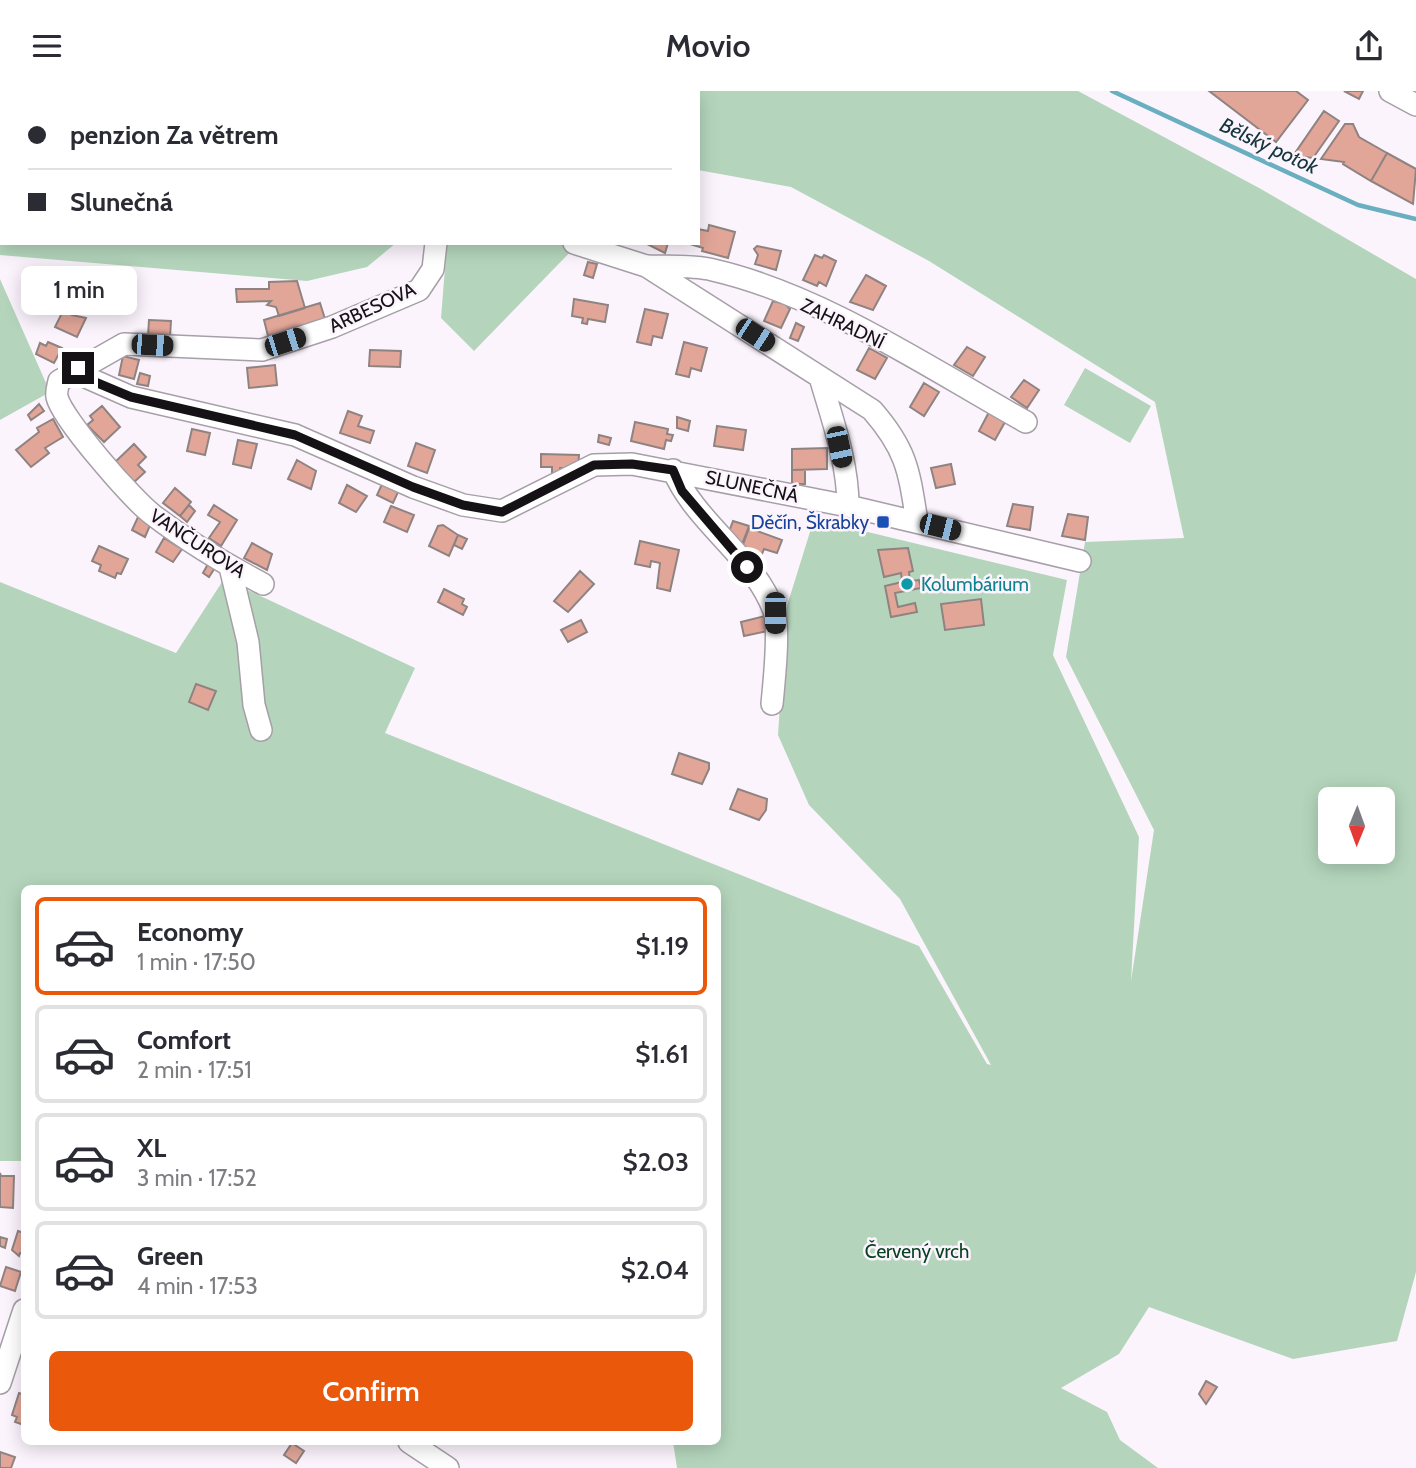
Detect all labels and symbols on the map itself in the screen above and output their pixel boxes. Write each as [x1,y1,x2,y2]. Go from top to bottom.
water label: Bělský potok [1216,112,1323,180]
callout: 1 min [20,267,136,315]
street label: ARBESOVA [325,277,419,338]
street label: ZAHRADNÍ [797,292,889,354]
car [732,315,779,355]
car [262,326,309,358]
car [131,333,174,357]
route end [62,352,94,384]
car [825,424,854,470]
street label: SLUNEČNÁ [703,464,801,508]
street label: VANČUROVA [146,503,251,583]
place label: Děčín, Škrabky [751,510,869,534]
car [918,512,963,542]
marker: Děčín, Škrabky [875,514,891,530]
route start [731,551,763,583]
place label: Kolumbárium [921,573,1029,596]
marker: Kolumbárium [899,576,915,592]
car [765,592,786,634]
north arrow [1318,787,1395,865]
park label: Červený vrch [865,1239,969,1263]

